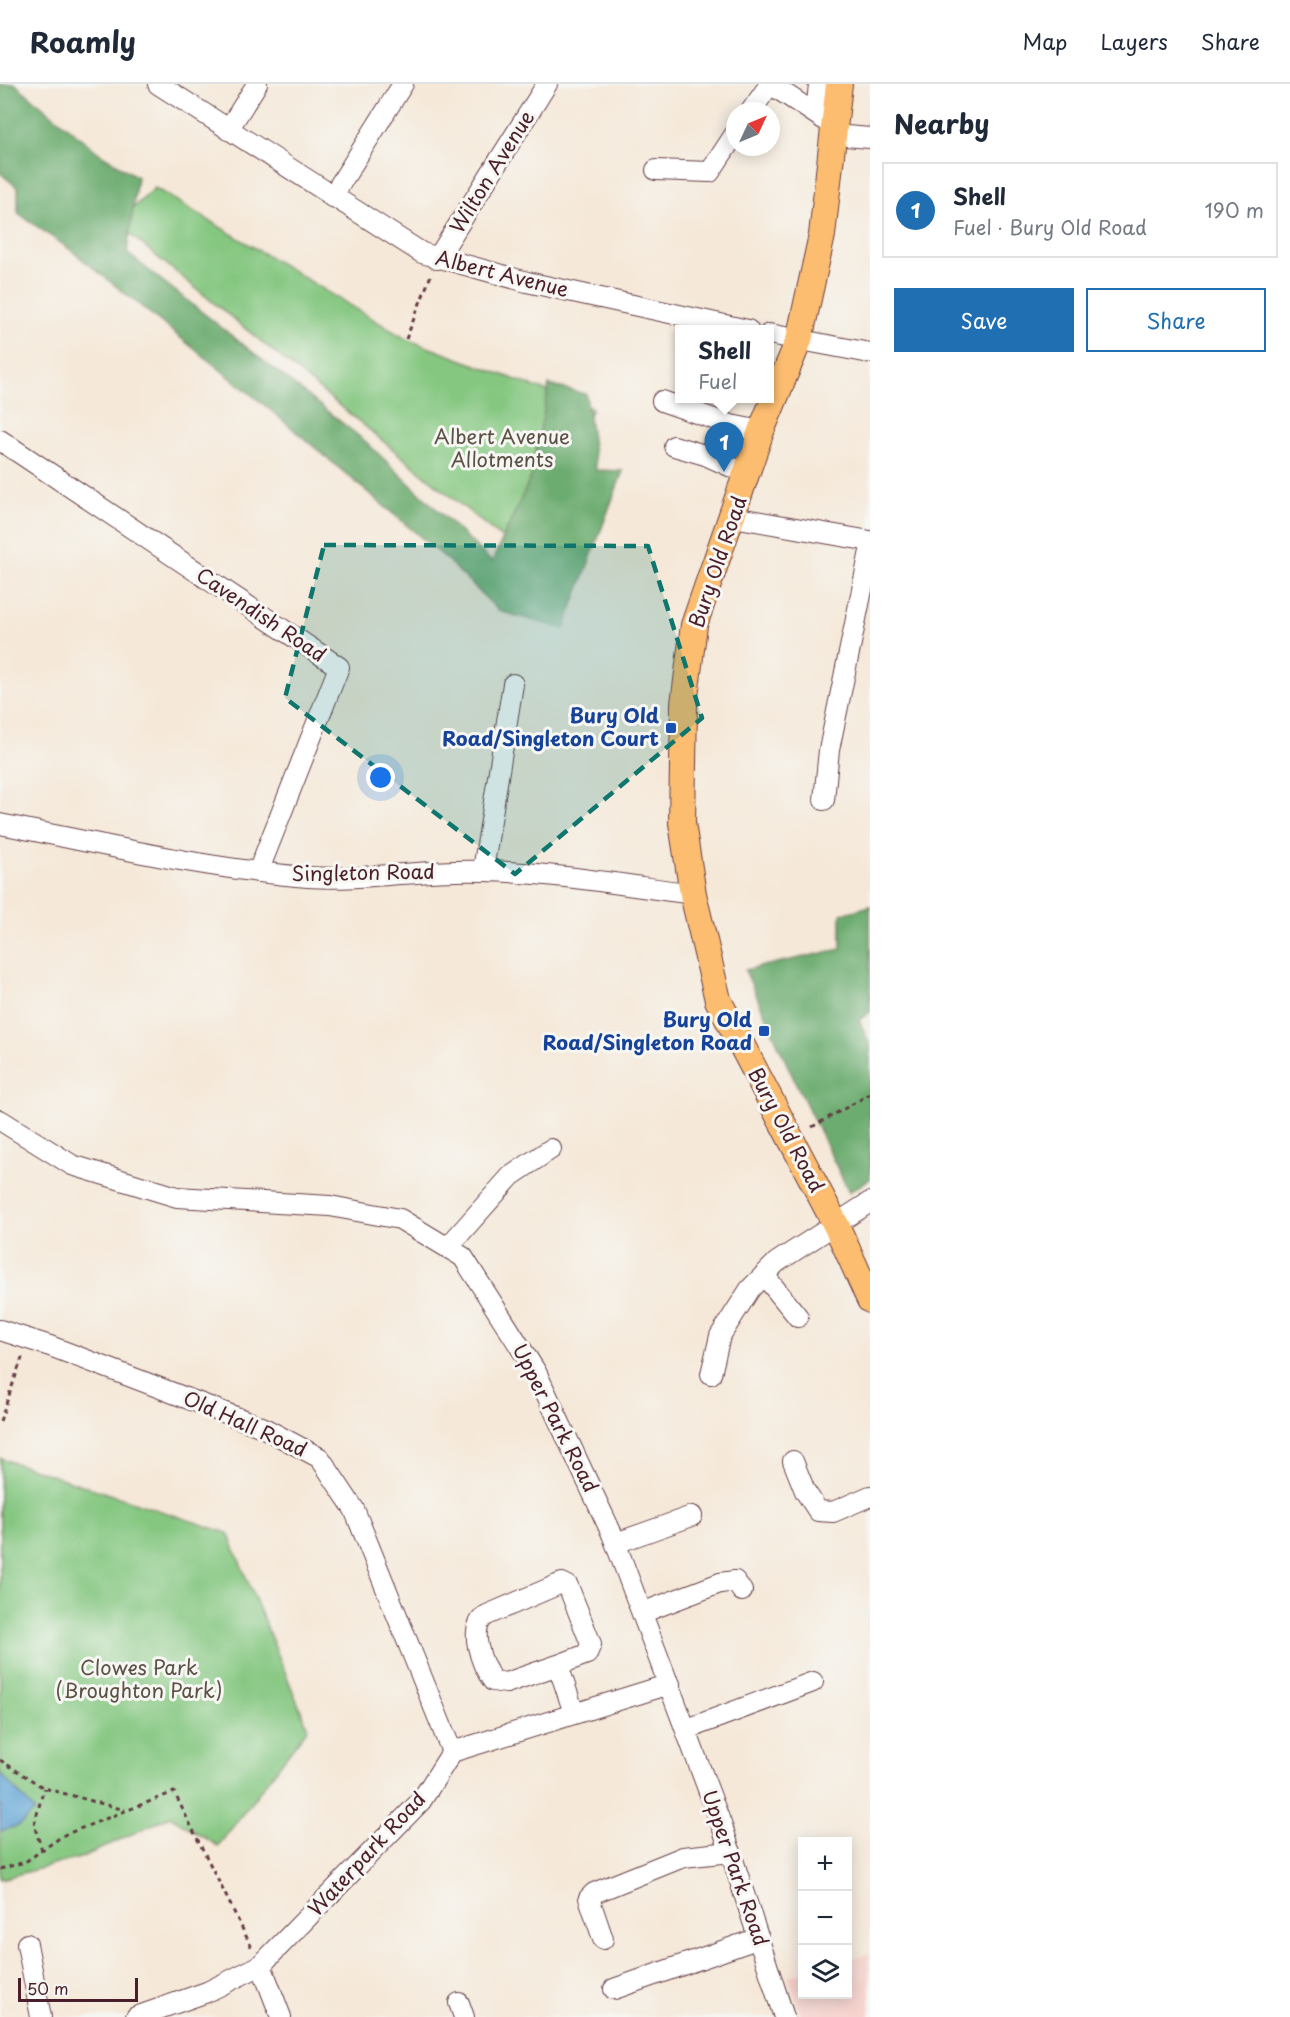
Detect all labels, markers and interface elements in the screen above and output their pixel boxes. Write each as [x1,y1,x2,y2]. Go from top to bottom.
text: Roamly [30,20,136,63]
text: Map [1023,25,1067,57]
text: Layers [1100,25,1168,57]
text: Share [1201,25,1260,57]
north arrow [726,102,780,156]
street label: Wilton Avenue [441,104,541,239]
text: Nearby [894,104,989,143]
text: Shell [953,179,1006,212]
text: 1 [911,195,920,225]
text: 190 m [1205,195,1264,225]
text: Fuel · Bury Old Road [953,212,1147,242]
street label: Albert Avenue [433,242,572,304]
button: Save [894,288,1074,352]
button: Share [1086,288,1266,352]
popup [675,325,774,403]
text: Shell [698,333,751,366]
text: Fuel [698,366,737,396]
park label: Albert Avenue Allotments [434,421,570,474]
pin: 1 [704,422,744,472]
street label: Bury Old Road [680,492,754,632]
street label: Cavendish Road [191,559,333,669]
place label: Bury Old Road/Singleton Court [442,700,660,753]
marker: Bury Old Road/Singleton Court [664,721,678,735]
your location [366,763,395,792]
street label: Singleton Road [291,856,435,888]
place label: Bury Old Road/Singleton Road [543,1004,753,1057]
marker: Bury Old Road/Singleton Road [757,1024,771,1038]
street label: Bury Old Road [741,1062,832,1197]
street label: Upper Park Road [506,1338,606,1497]
street label: Old Hall Road [179,1382,312,1464]
park label: Clowes Park (Broughton Park) [56,1652,222,1705]
street label: Waterpark Road [300,1784,432,1922]
street label: Upper Park Road [695,1786,777,1950]
map controls [798,1837,852,1999]
button: + [798,1837,852,1891]
button: − [798,1891,852,1945]
button: layers [798,1945,852,1999]
scale bar [18,1975,138,2002]
text: 50 m [27,1976,68,2000]

